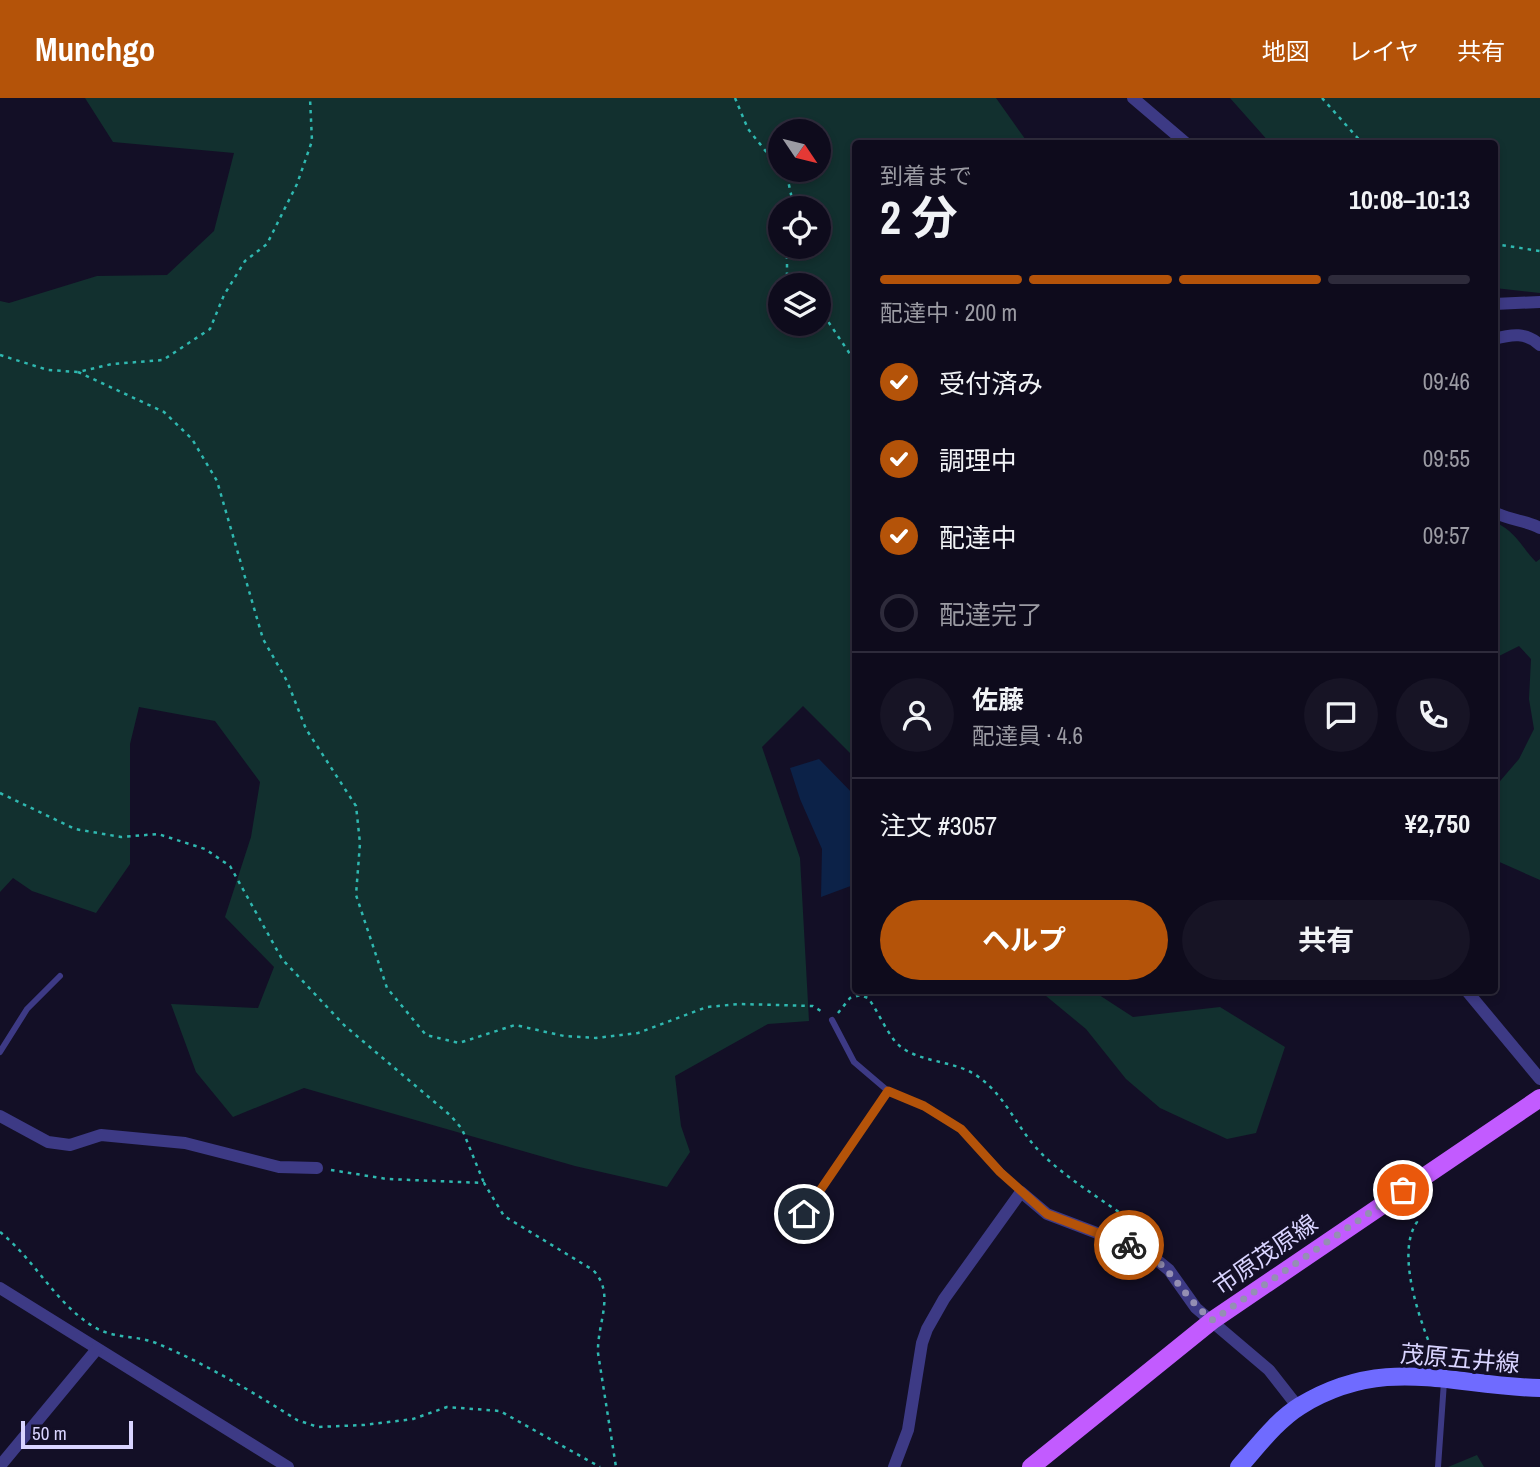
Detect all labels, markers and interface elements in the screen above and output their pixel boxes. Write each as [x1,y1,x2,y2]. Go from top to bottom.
text: Munchgo [35,27,155,71]
text: 地図 [1262,35,1310,67]
text: レイヤ [1348,35,1419,67]
text: 共有 [1457,35,1505,67]
north arrow [768,119,831,182]
map controls [768,119,831,336]
text: 到着まで [880,160,972,191]
text: 10:08–10:13 [1349,182,1470,217]
text: 2 分 [880,186,957,248]
button: locate [768,196,831,259]
button: layers [768,273,831,336]
text: 配達中 · 200 m [880,297,1017,328]
icon: check [880,363,918,401]
text: 受付済み [939,366,1043,401]
text: 09:46 [1423,366,1470,397]
icon: check [880,440,918,478]
text: 調理中 [939,443,1017,478]
text: 09:55 [1423,443,1470,474]
icon: check [880,517,918,555]
text: 配達中 [939,520,1017,555]
text: 09:57 [1423,520,1470,551]
text: 配達完了 [939,597,1043,632]
button: person [880,678,954,752]
button: chat [1304,678,1378,752]
button: phone [1396,678,1470,752]
text: 佐藤 [972,682,1024,717]
text: 配達員 · 4.6 [972,720,1083,751]
text: ¥2,750 [1405,806,1470,841]
text: 注文 #3057 [880,808,997,843]
button: ヘルプ [880,900,1168,980]
button: 共有 [1182,900,1470,980]
pin [1373,1160,1433,1220]
icon: bag [1384,1171,1422,1209]
pin [774,1184,834,1244]
icon: home [785,1195,823,1233]
street label: 市原茂原線 [1207,1206,1323,1302]
courier [1094,1210,1164,1280]
icon: bike [1110,1226,1148,1264]
street label: 茂原五井線 [1399,1337,1521,1379]
scale bar [21,1418,133,1450]
text: 50 m [32,1420,67,1446]

